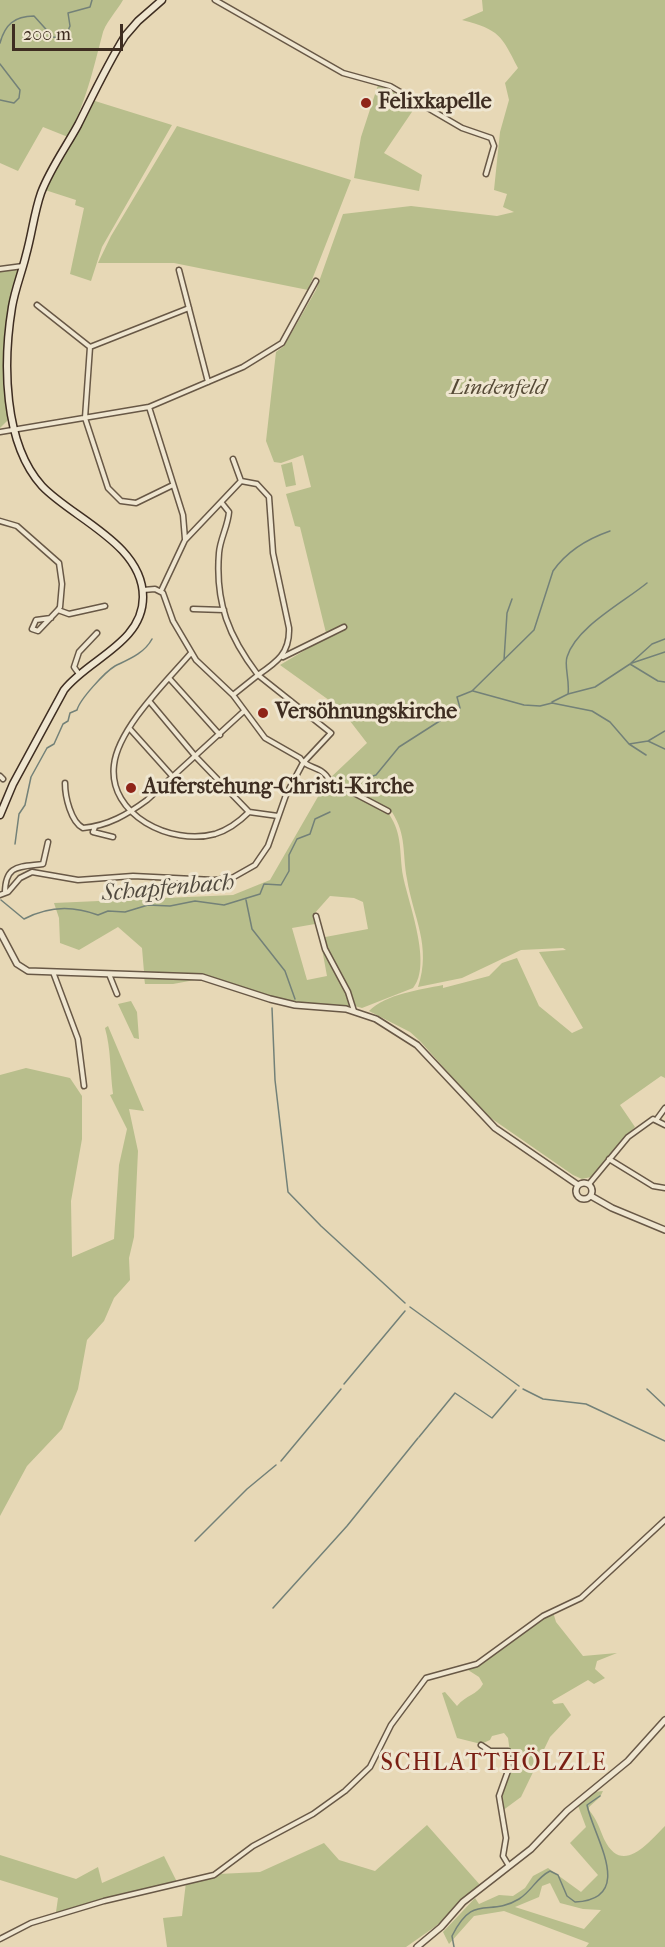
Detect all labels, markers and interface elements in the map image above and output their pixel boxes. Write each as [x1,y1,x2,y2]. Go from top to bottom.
scale bar [15,12,126,50]
text: 200 m [23,24,71,45]
place label: Felixkapelle [378,90,492,116]
marker: Felixkapelle [359,96,373,110]
park label: Lindenfeld [450,376,546,402]
place label: Versöhnungskirche [275,700,457,726]
marker: Versöhnungskirche [256,706,270,720]
place label: Auferstehung-Christi-Kirche [143,775,414,801]
marker: Auferstehung-Christi-Kirche [124,781,138,795]
water label: Schapfenbach [101,869,235,909]
district label: SCHLATTHÖLZLE [381,1750,607,1778]

